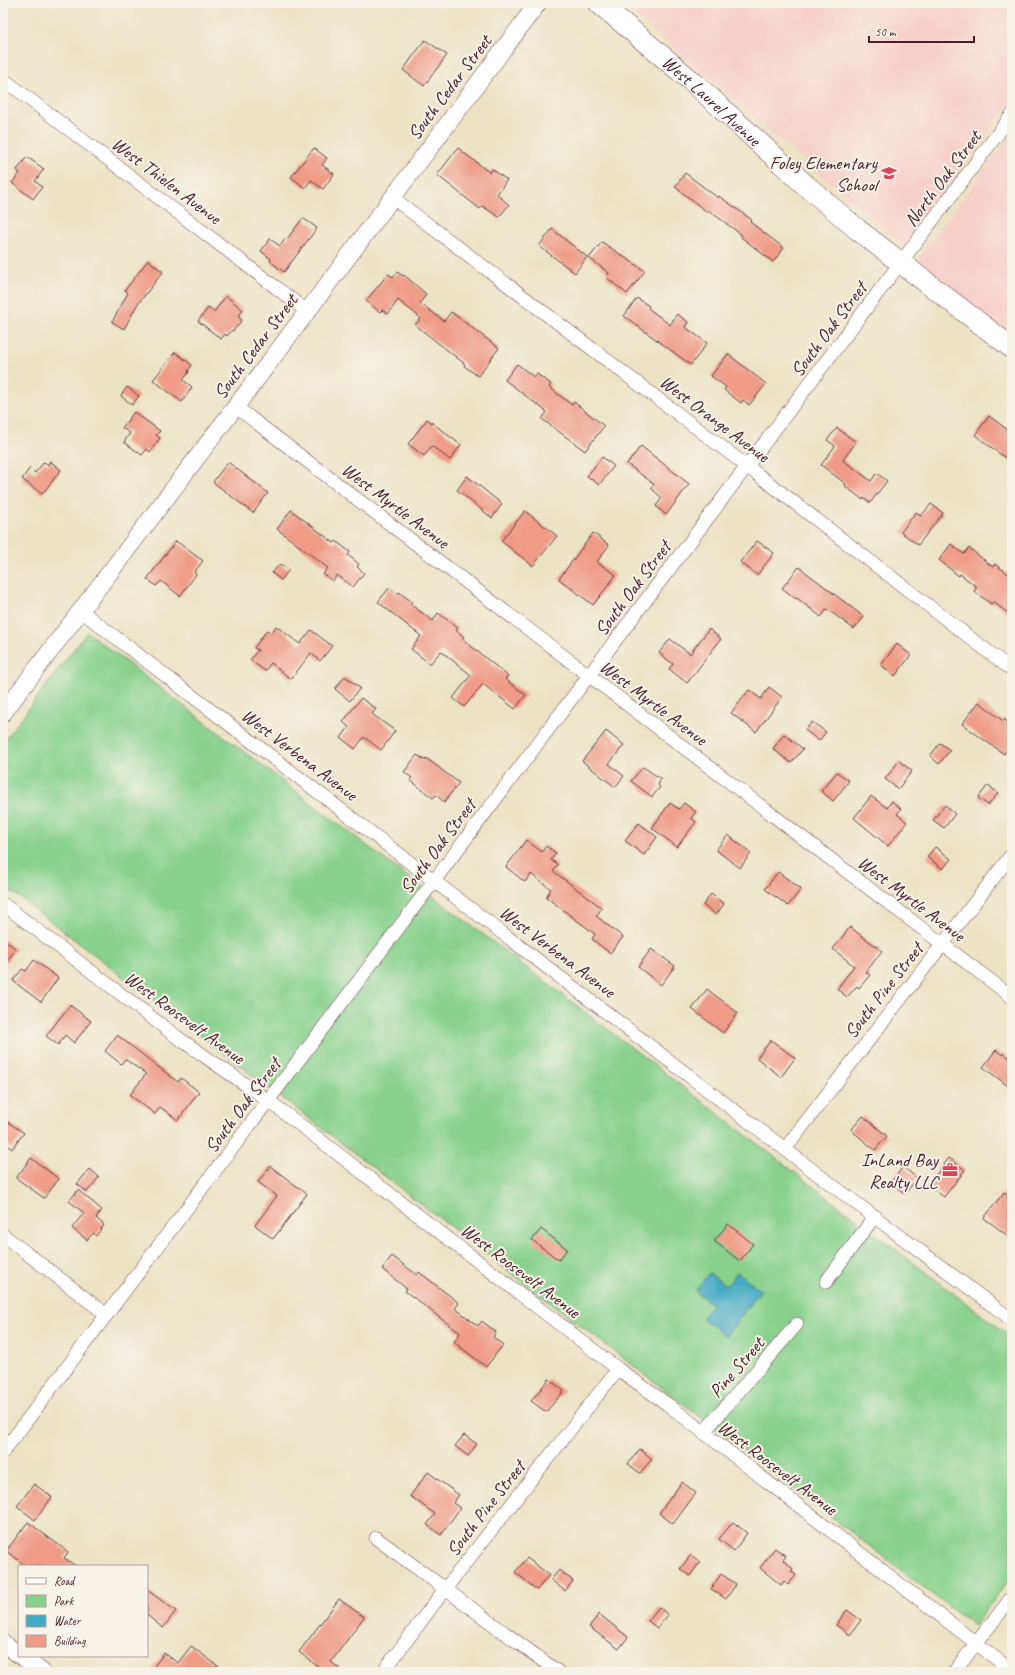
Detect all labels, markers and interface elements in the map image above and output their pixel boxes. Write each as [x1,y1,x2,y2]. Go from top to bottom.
scale bar [869,18,974,44]
text: 50 m [875,24,897,40]
street label: South Cedar Street [402,29,498,145]
street label: West Laurel Avenue [657,50,767,153]
street label: North Oak Street [899,124,988,231]
street label: West Thielen Avenue [107,132,227,231]
place label: Foley Elementary School [770,151,881,197]
school or university icon: Foley Elementary School [880,164,898,182]
street label: South Oak Street [785,275,874,382]
street label: South Cedar Street [208,288,304,404]
street label: West Orange Avenue [655,370,775,469]
street label: West Myrtle Avenue [337,458,455,555]
street label: South Oak Street [589,534,678,641]
street label: West Myrtle Avenue [595,655,713,752]
street label: West Verbena Avenue [237,703,364,807]
street label: South Oak Street [394,792,483,899]
street label: West Myrtle Avenue [853,851,971,948]
street label: West Verbena Avenue [495,900,622,1004]
street label: South Pine Street [839,936,930,1043]
street label: West Roosevelt Avenue [119,966,251,1071]
street label: South Oak Street [199,1051,288,1158]
place label: InLand Bay Realty LLC [861,1148,941,1194]
office icon: InLand Bay Realty LLC [941,1161,959,1179]
street label: West Roosevelt Avenue [456,1218,586,1325]
street label: Pine Street [704,1331,771,1403]
street label: West Roosevelt Avenue [713,1415,843,1522]
street label: South Pine Street [441,1454,532,1561]
legend [18,1565,148,1657]
text: Road [54,1573,76,1589]
text: Park [54,1593,75,1609]
text: Water [54,1613,82,1629]
text: Building [54,1633,86,1649]

